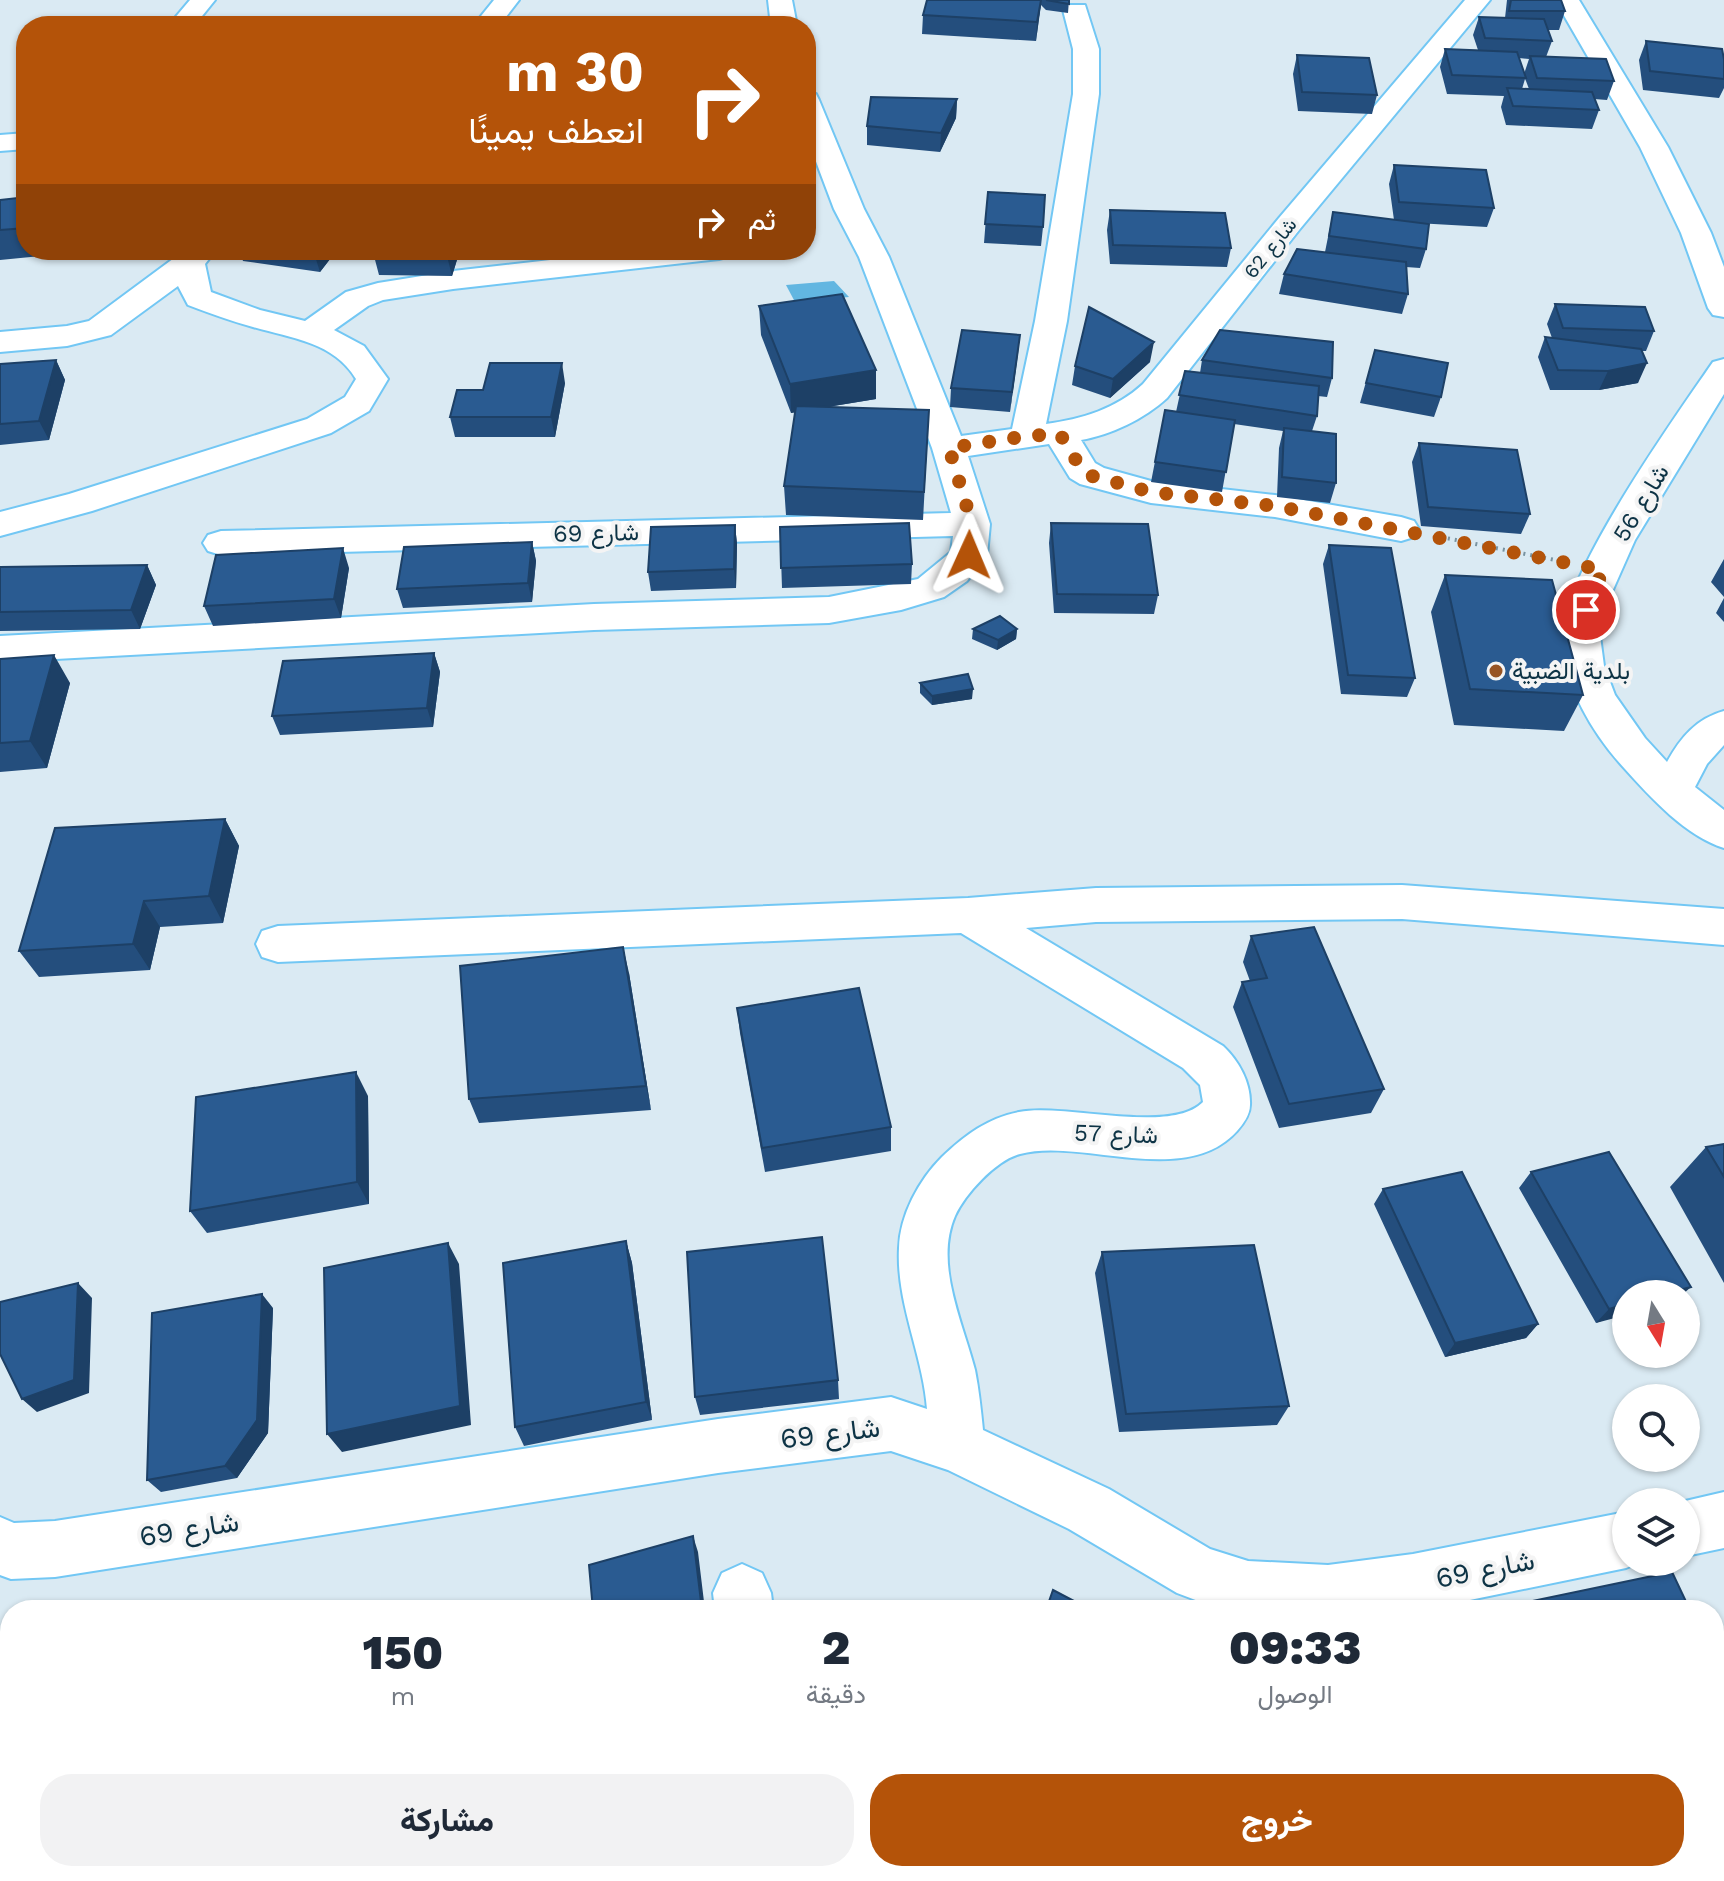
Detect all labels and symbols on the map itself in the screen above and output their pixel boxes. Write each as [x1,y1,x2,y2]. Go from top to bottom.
street label: شارع 62 [1238,213,1303,284]
street label: شارع 56 [1607,459,1677,548]
position arrow [927,513,1011,597]
street label: شارع 69 [553,518,639,550]
pin [1552,576,1620,644]
place label: بلدية الضبية [1512,657,1630,685]
marker: بلدية الضبية [1487,662,1505,680]
street label: شارع 57 [1074,1119,1158,1151]
north arrow [1612,1280,1700,1368]
street label: شارع 69 [778,1411,882,1457]
street label: شارع 69 [137,1505,241,1555]
street label: شارع 69 [1433,1543,1538,1597]

